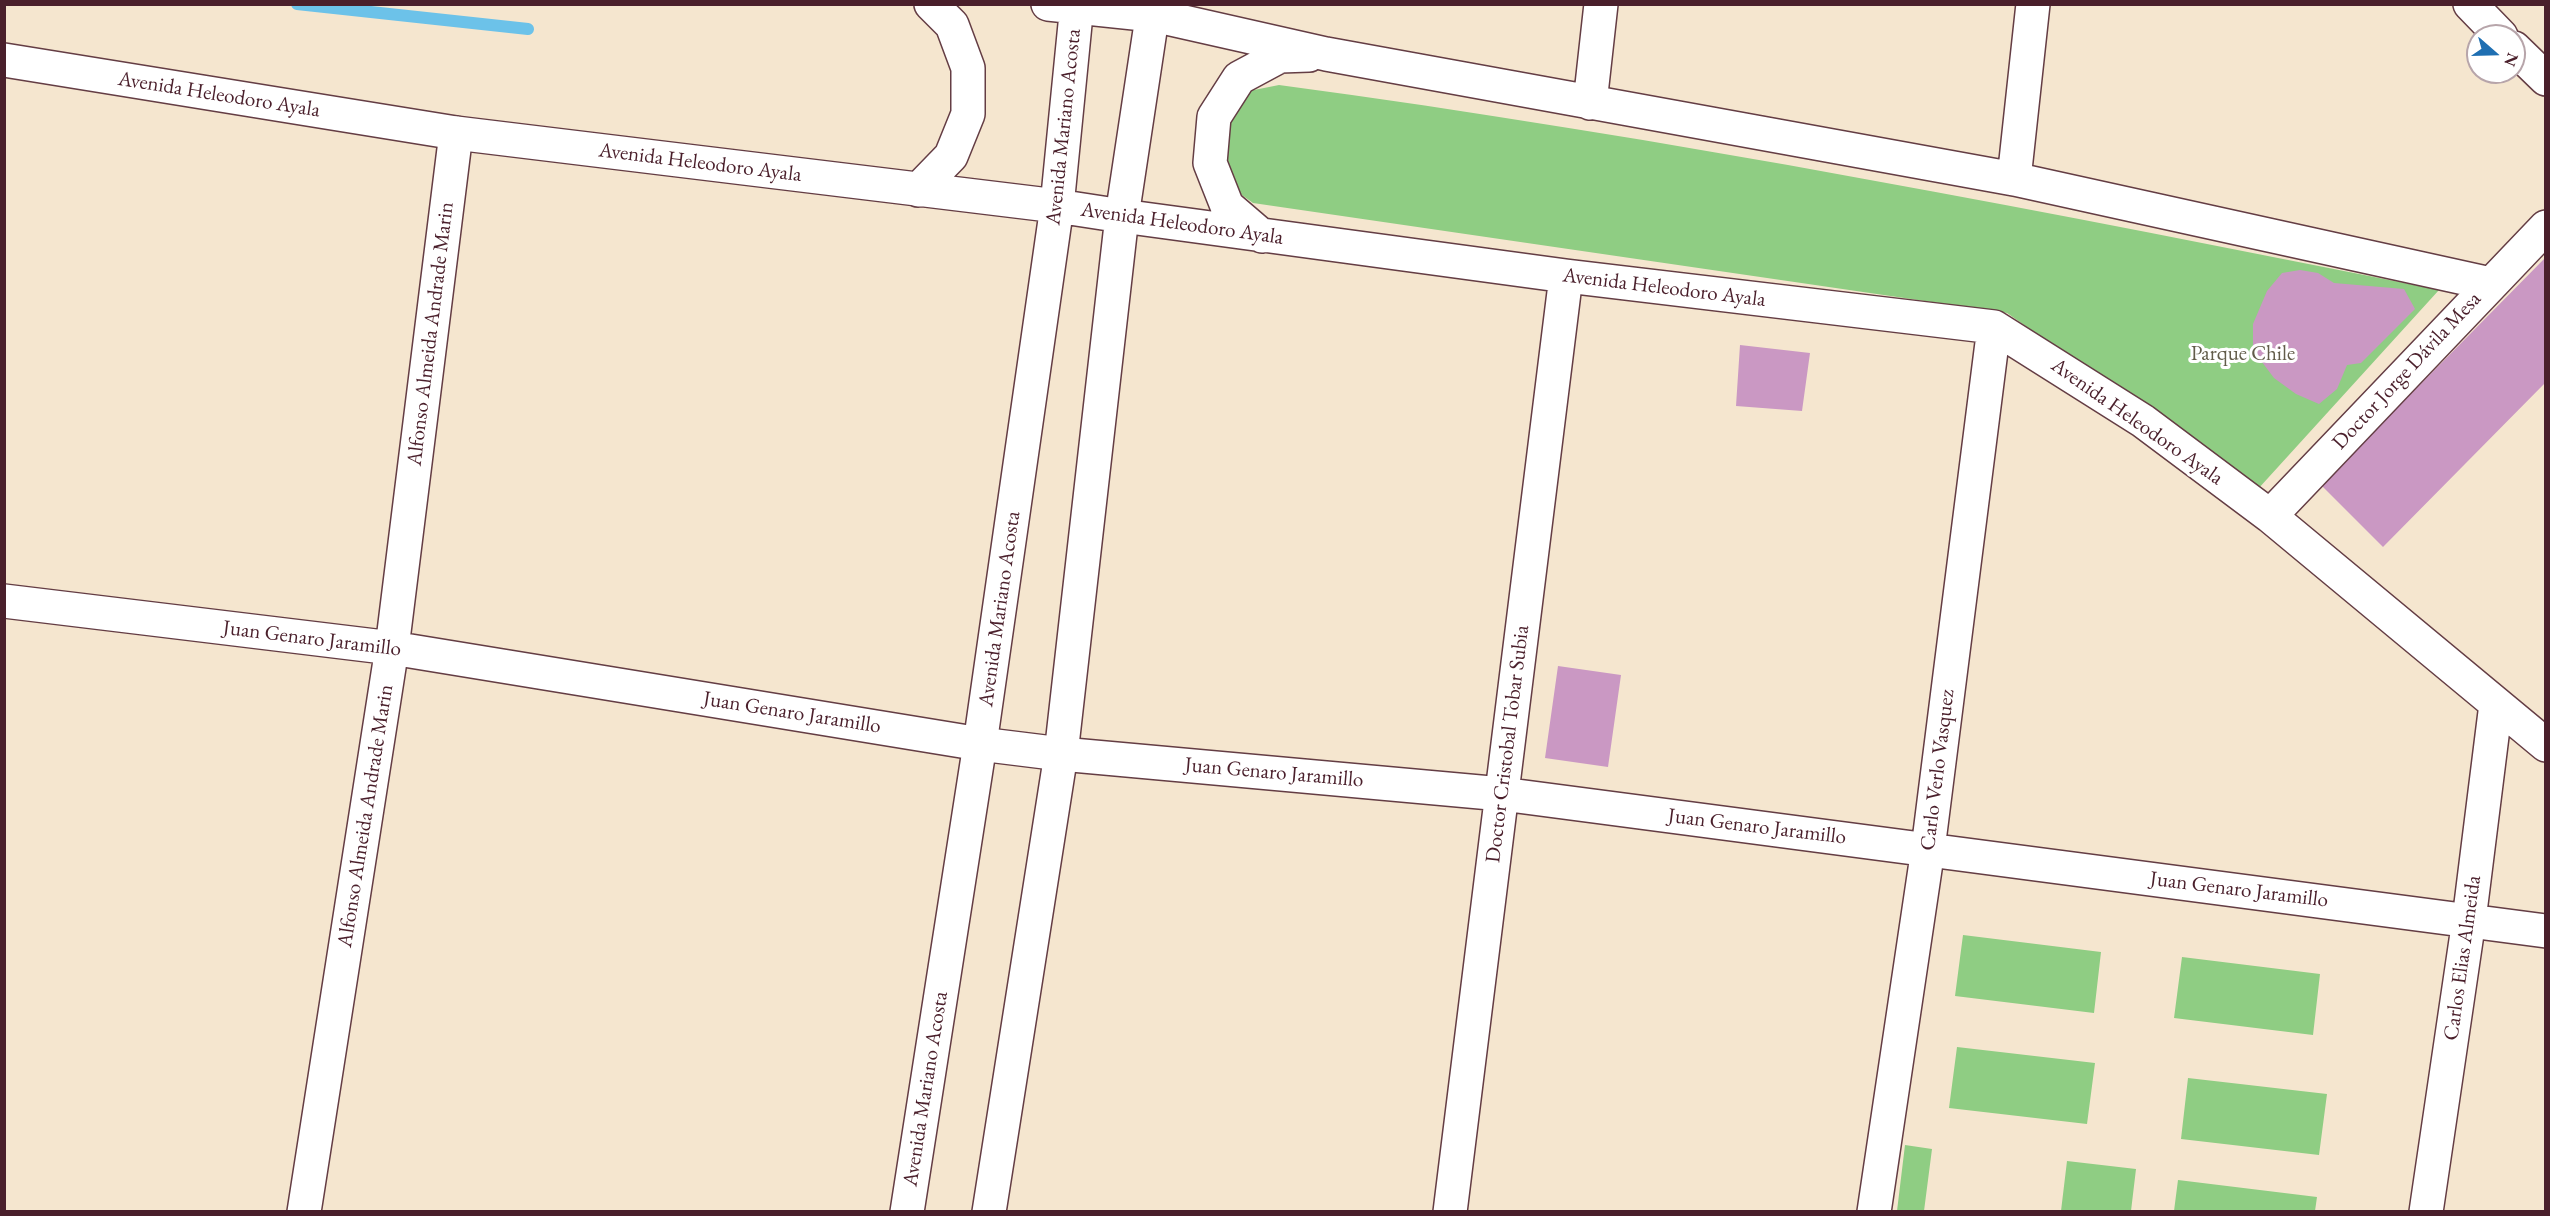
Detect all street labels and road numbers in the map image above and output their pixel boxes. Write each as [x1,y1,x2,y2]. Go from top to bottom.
street label: Avenida Mariano Acosta [1041,28,1087,226]
street label: Avenida Heleodoro Ayala [116,67,322,123]
street label: Avenida Heleodoro Ayala [597,138,803,188]
street label: Avenida Heleodoro Ayala [1079,197,1285,251]
street label: Alfonso Almeida Andrade Marin [402,201,460,467]
street label: Avenida Heleodoro Ayala [1561,263,1767,313]
street label: Doctor Jorge Dávila Mesa [2327,287,2487,455]
street label: Avenida Heleodoro Ayala [2046,353,2228,491]
street label: Avenida Mariano Acosta [974,510,1026,708]
street label: Juan Genaro Jaramillo [221,616,403,662]
street label: Doctor Cristobal Tobar Subia [1481,624,1535,864]
street label: Alfonso Almeida Andrade Marin [333,683,399,949]
street label: Juan Genaro Jaramillo [701,687,883,739]
street label: Carlo Verlo Vasquez [1916,688,1960,852]
street label: Juan Genaro Jaramillo [1184,753,1364,793]
street label: Juan Genaro Jaramillo [1666,804,1848,850]
street label: Juan Genaro Jaramillo [2148,867,2330,913]
street label: Carlos Elias Almeida [2439,874,2487,1042]
street label: Avenida Mariano Acosta [898,990,954,1188]

